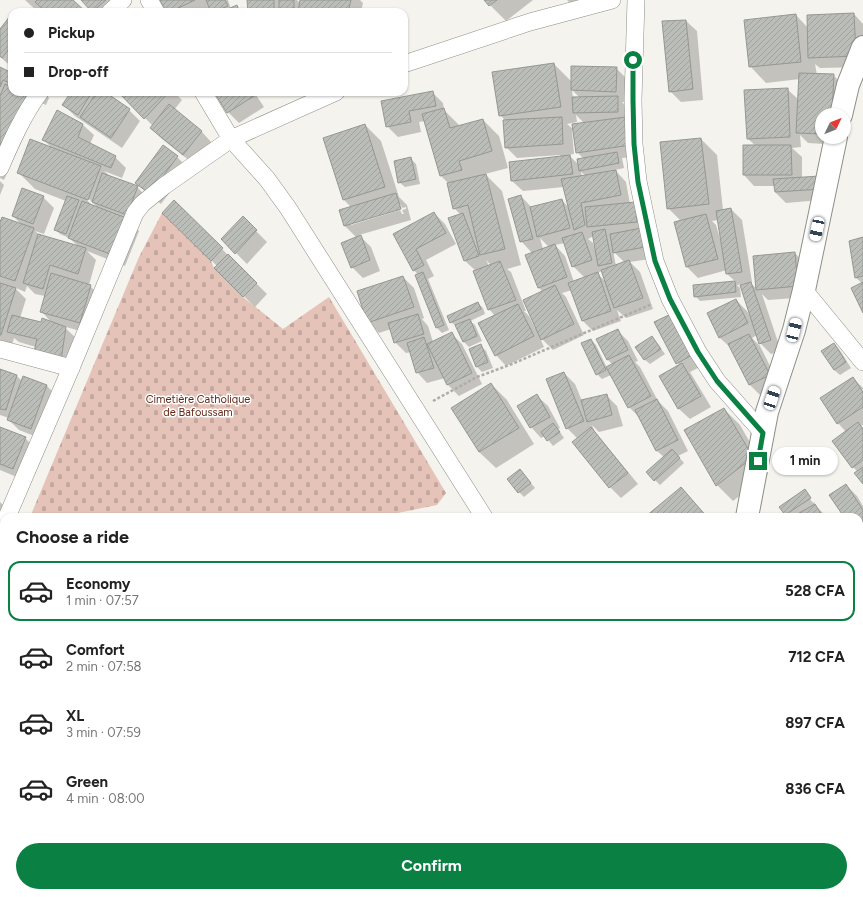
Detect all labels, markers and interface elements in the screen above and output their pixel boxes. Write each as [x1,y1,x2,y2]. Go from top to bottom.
text: Pickup [48,24,95,42]
route start [624,51,642,69]
text: Drop-off [48,63,109,81]
north arrow [815,108,851,144]
map controls [815,108,851,144]
car [809,216,825,242]
car [785,317,803,343]
car [763,385,781,411]
park label: Cimetière Catholique de Bafoussam [146,393,250,419]
callout: 1 min [772,447,838,475]
route end [749,452,767,470]
text: 1 min [790,453,820,468]
text: Choose a ride [16,526,129,548]
icon: car [18,573,54,609]
text: Economy [66,575,131,593]
text: 528 CFA [785,582,845,600]
text: 1 min · 07:57 [66,593,139,608]
icon: car [18,639,54,675]
text: Comfort [66,641,125,659]
text: 712 CFA [788,648,845,666]
text: 2 min · 07:58 [66,659,142,674]
icon: car [18,705,54,741]
text: XL [66,707,84,725]
text: 897 CFA [785,714,845,732]
text: 3 min · 07:59 [66,725,141,740]
icon: car [18,771,54,807]
text: Green [66,773,108,791]
text: 836 CFA [785,780,845,798]
text: 4 min · 08:00 [66,791,145,806]
button: Confirm [16,843,847,889]

